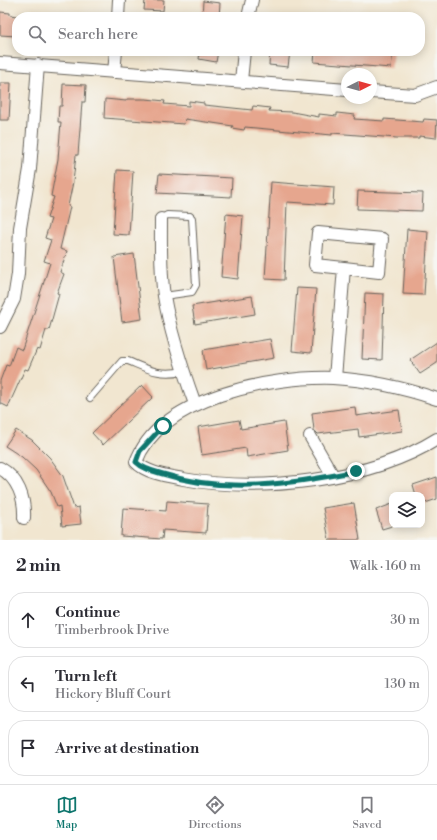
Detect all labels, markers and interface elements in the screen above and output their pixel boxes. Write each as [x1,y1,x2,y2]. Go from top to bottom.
search box [12,12,425,56]
icon: search [26,23,48,45]
text: Search here [58,25,138,44]
north arrow [341,68,377,104]
route start [154,417,172,435]
route end [347,462,365,480]
map controls [389,492,425,528]
button: layers [389,492,425,528]
text: 2 min [16,555,61,577]
text: Walk · 160 m [350,558,421,574]
text: Continue [55,603,120,622]
icon: ahead [17,609,39,631]
text: 30 m [390,612,420,628]
text: Timberbrook Drive [55,622,169,638]
text: Turn left [55,667,117,686]
icon: left [17,673,39,695]
text: 130 m [385,676,420,692]
text: Hickory Bluff Court [55,686,171,702]
icon: arrive [17,737,39,759]
text: Arrive at destination [55,739,199,758]
tab: Map [56,794,78,832]
tab: Directions [189,794,242,832]
tab: Saved [353,794,381,832]

